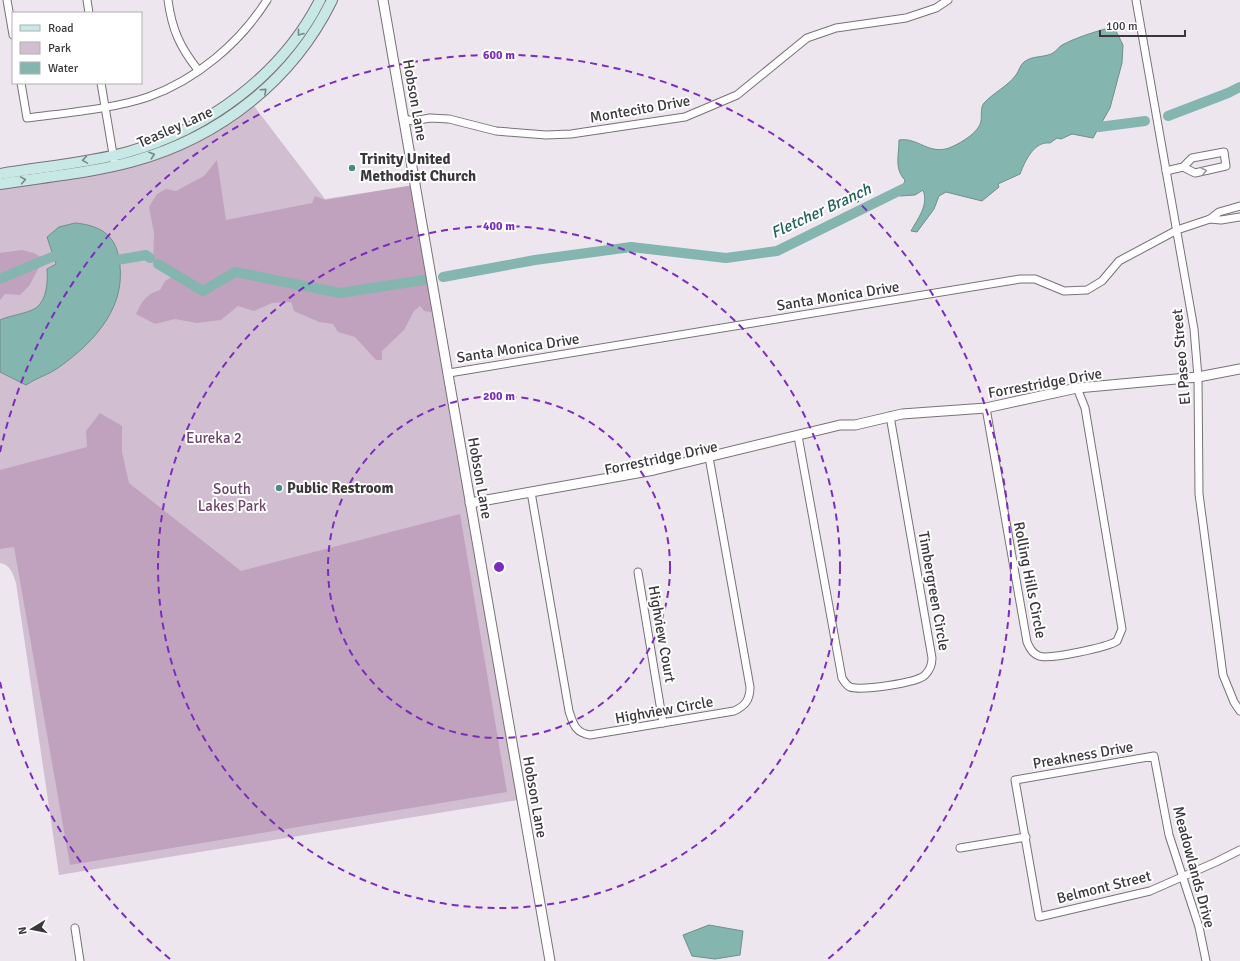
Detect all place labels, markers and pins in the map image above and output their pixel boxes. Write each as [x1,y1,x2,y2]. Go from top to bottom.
place label: Trinity United Methodist Church [360,150,476,185]
marker: Trinity United Methodist Church [347,163,357,173]
place label: Public Restroom [287,479,394,497]
marker: Public Restroom [274,483,284,493]
centre of rings [492,560,506,574]

